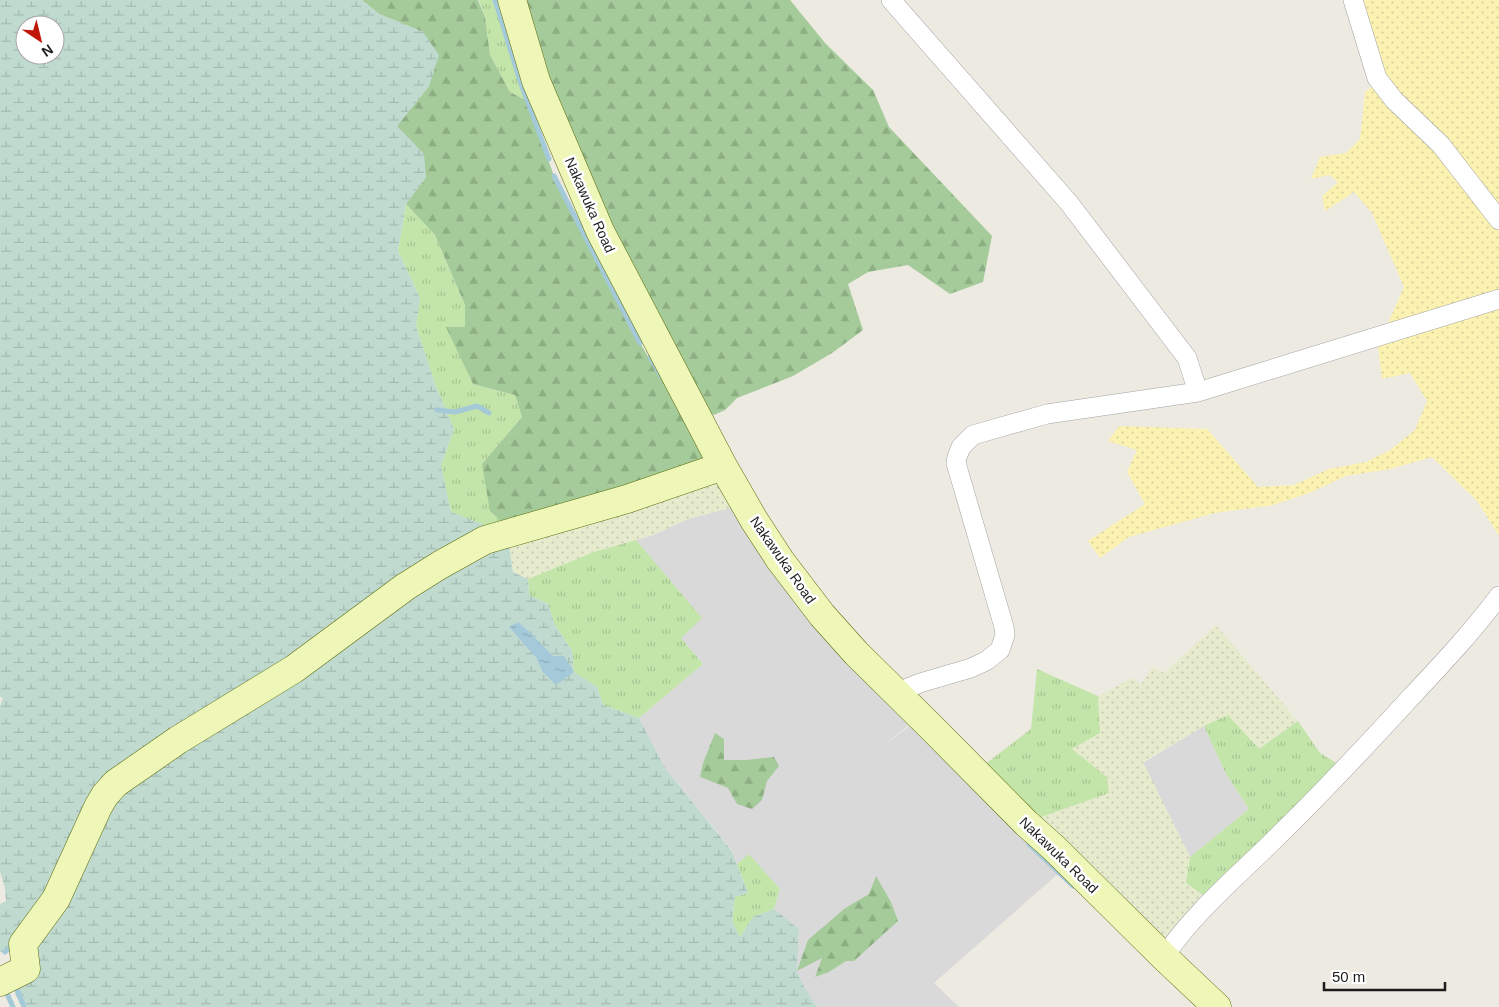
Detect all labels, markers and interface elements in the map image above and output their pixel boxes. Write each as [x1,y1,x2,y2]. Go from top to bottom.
north arrow [15,15,65,65]
text: N [39,41,56,60]
street label: Nakawuka Road [562,155,618,255]
street label: Nakawuka Road [747,513,819,607]
street label: Nakawuka Road [1016,814,1102,896]
scale bar [1324,960,1445,992]
text: 50 m [1332,968,1365,985]

